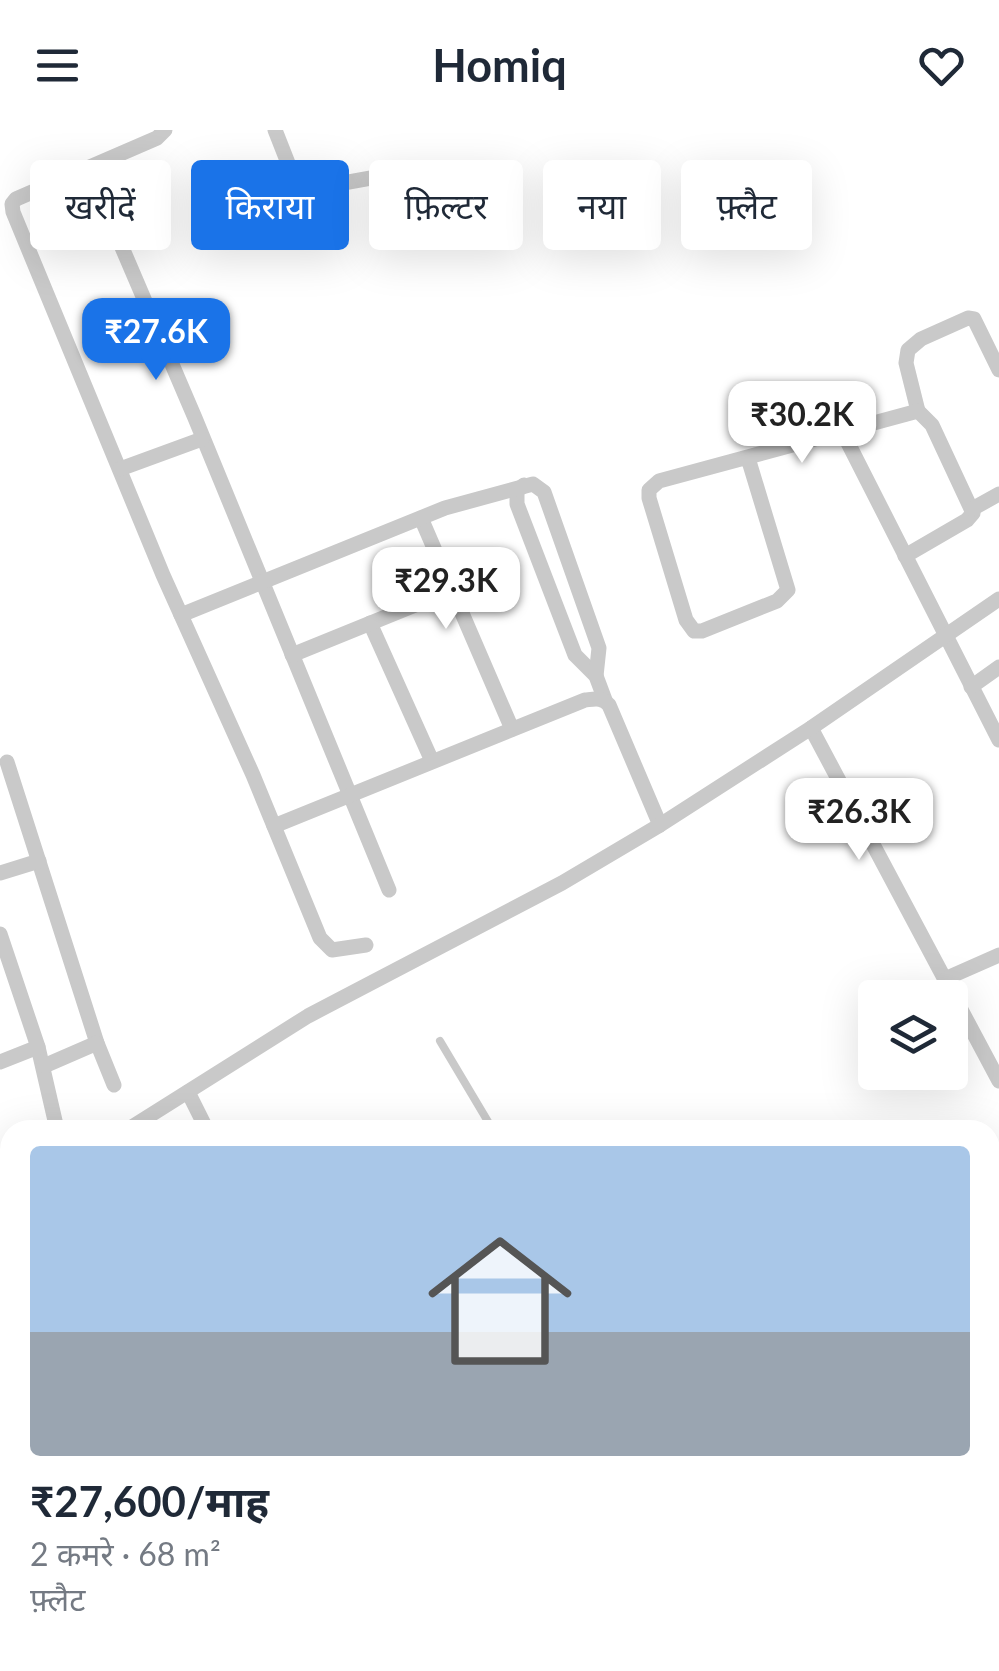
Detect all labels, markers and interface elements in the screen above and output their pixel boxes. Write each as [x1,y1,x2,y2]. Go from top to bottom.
icon: menu [30,38,85,93]
text: Homiq [432,38,567,92]
icon: heart [914,38,969,93]
chip: खरीदें [30,160,171,250]
chip: किराया [191,160,349,250]
chip: फ़िल्टर [369,160,523,250]
chip: नया [543,160,661,250]
chip: फ़्लैट [681,160,812,250]
pin: ₹27.6K [75,298,237,383]
text: ₹27.6K [104,311,208,350]
pin: ₹30.2K [721,381,883,466]
text: ₹30.2K [750,394,854,433]
pin: ₹29.3K [365,547,527,632]
text: ₹29.3K [394,560,498,599]
pin: ₹26.3K [778,778,940,863]
text: ₹26.3K [807,791,911,830]
map controls [858,980,968,1090]
button: layers [858,980,968,1090]
icon: home [410,1211,590,1391]
text: ₹27,600/माह [30,1476,269,1526]
text: 2 कमरे · 68 m² [30,1534,221,1573]
text: फ़्लैट [30,1579,85,1618]

